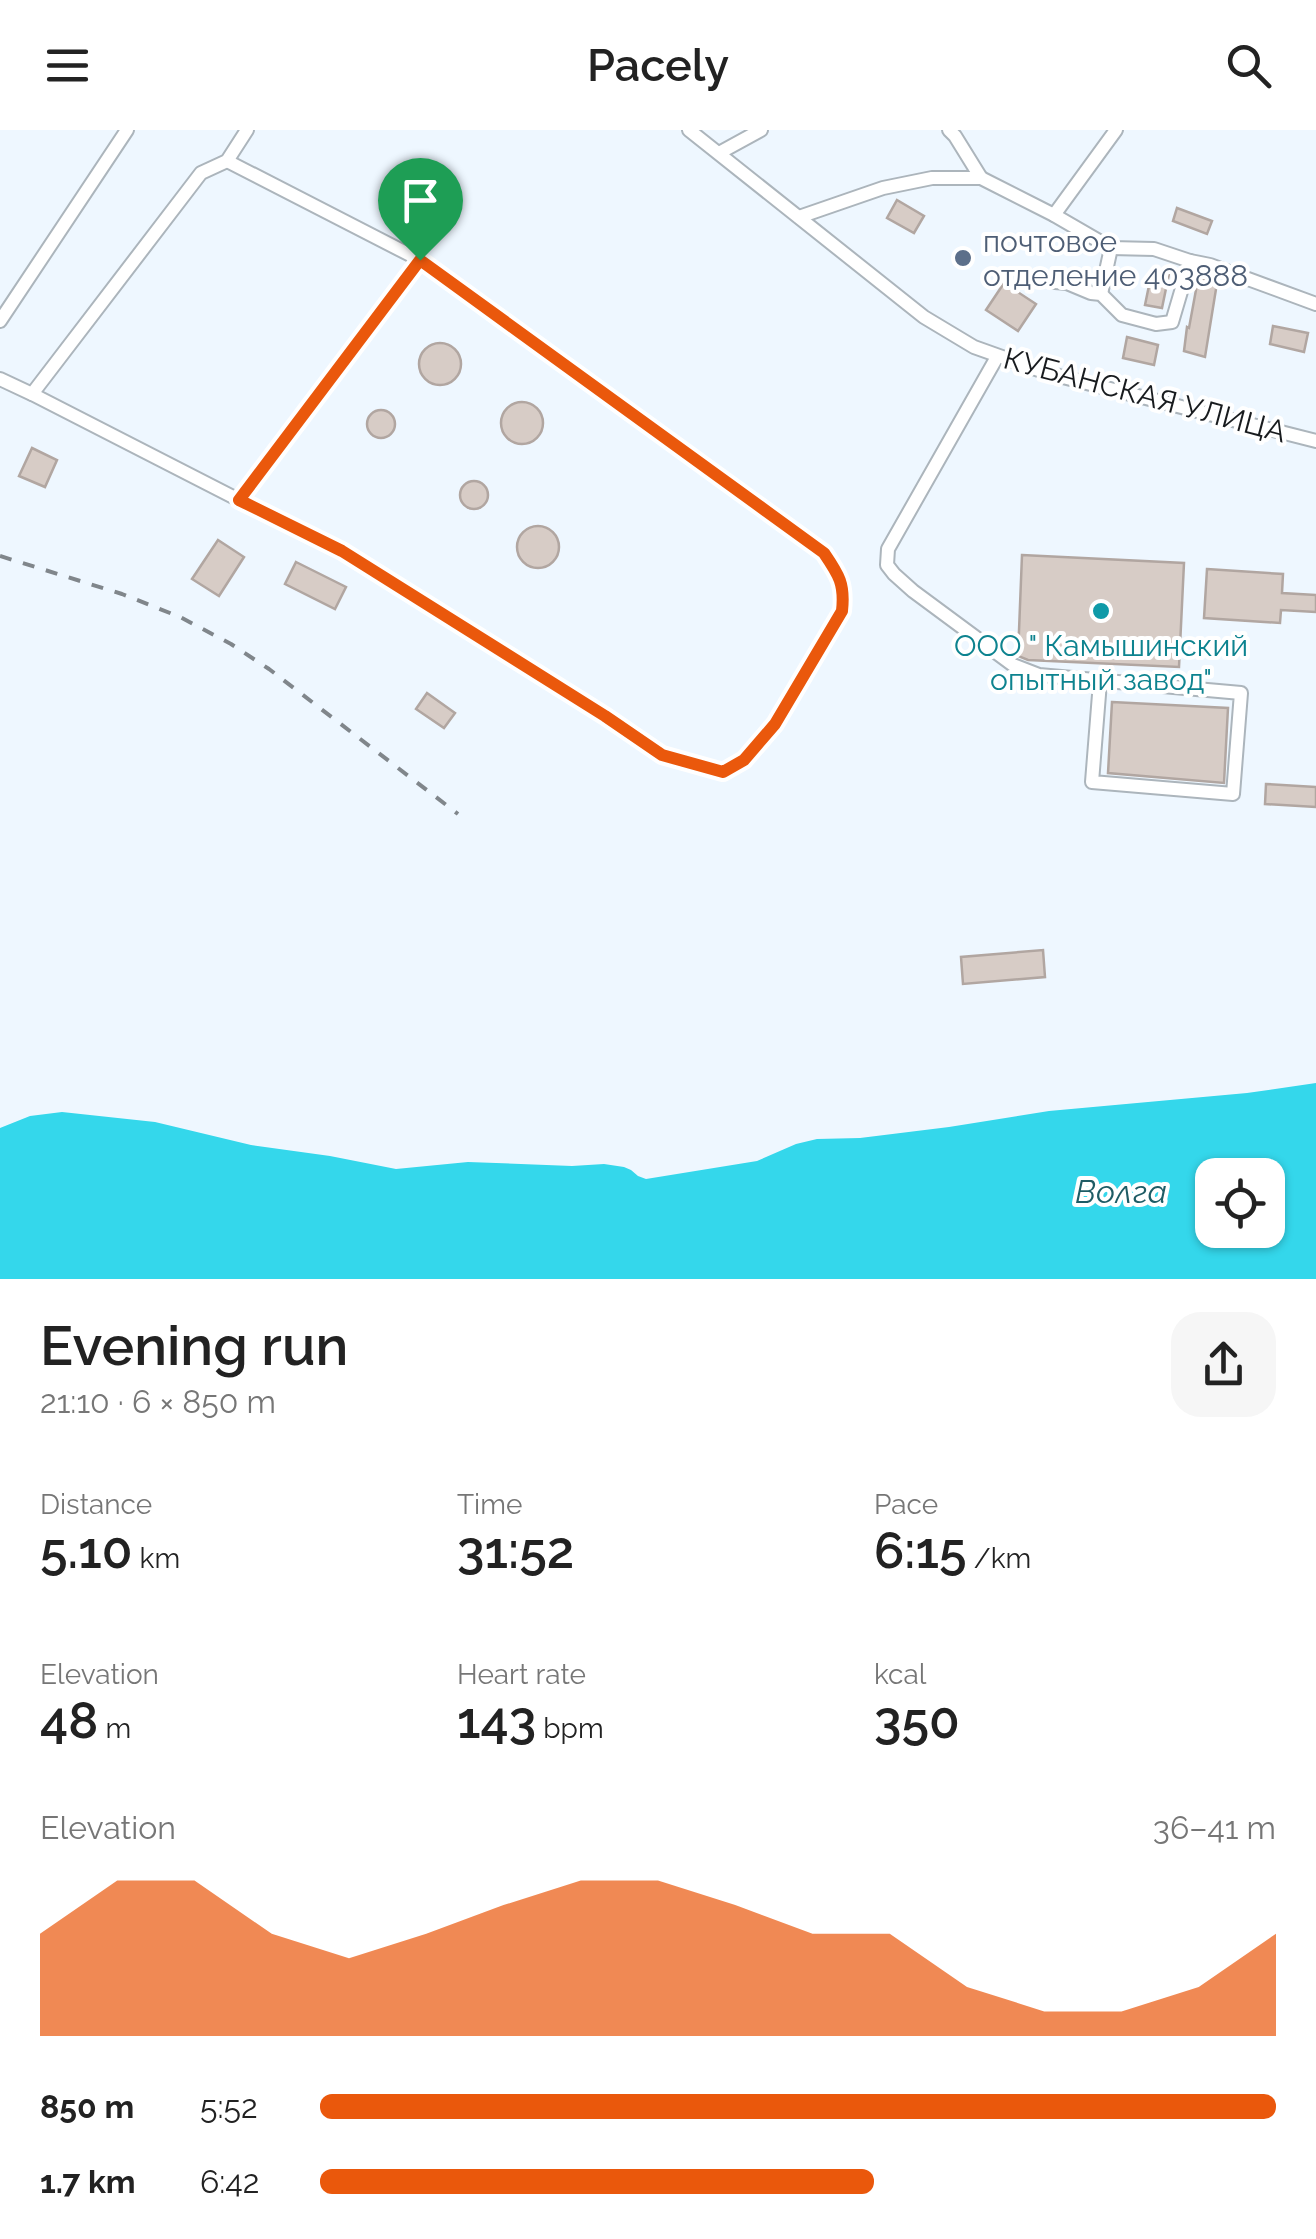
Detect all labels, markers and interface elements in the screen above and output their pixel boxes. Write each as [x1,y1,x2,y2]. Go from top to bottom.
icon: menu [40,38,95,93]
icon: search [1221,38,1276,93]
text: Pacely [587,39,729,92]
pin [378,158,463,261]
icon: arrive [393,173,448,228]
place label: почтовое отделение 403888 [983,224,1248,293]
marker: почтовое отделение 403888 [952,247,974,269]
street label: КУБАНСКАЯ УЛИЦА [1000,340,1290,450]
marker: ООО " Камышинский опытный завод" [1090,600,1112,622]
place label: ООО " Камышинский опытный завод" [954,628,1248,697]
map controls [1195,1158,1285,1248]
button: locate [1195,1158,1285,1248]
water label: Волга [1075,1173,1167,1210]
button: share [1171,1312,1276,1417]
text: Evening run [40,1313,348,1378]
text: 21:10 · 6 × 850 m [40,1383,276,1420]
text: Distance [40,1488,152,1521]
text: Time [457,1488,522,1521]
text: Pace [874,1488,938,1521]
text: 5.10 [40,1521,132,1580]
text: 31:52 [457,1521,574,1580]
text: 6:15 [874,1521,967,1580]
text: km [132,1542,180,1575]
text: /km [967,1542,1031,1575]
text: Elevation [40,1658,159,1691]
text: Heart rate [457,1658,586,1691]
text: kcal [874,1658,926,1691]
text: 48 [40,1691,98,1750]
text: 143 [457,1691,536,1750]
text: 350 [874,1691,960,1750]
text: m [98,1712,131,1745]
text: bpm [536,1712,604,1745]
text: Elevation [40,1809,176,1846]
text: 36–41 m [1153,1809,1276,1846]
text: 850 m [40,2088,134,2125]
text: 5:52 [200,2088,258,2125]
text: 1.7 km [40,2163,136,2200]
text: 6:42 [200,2163,259,2200]

